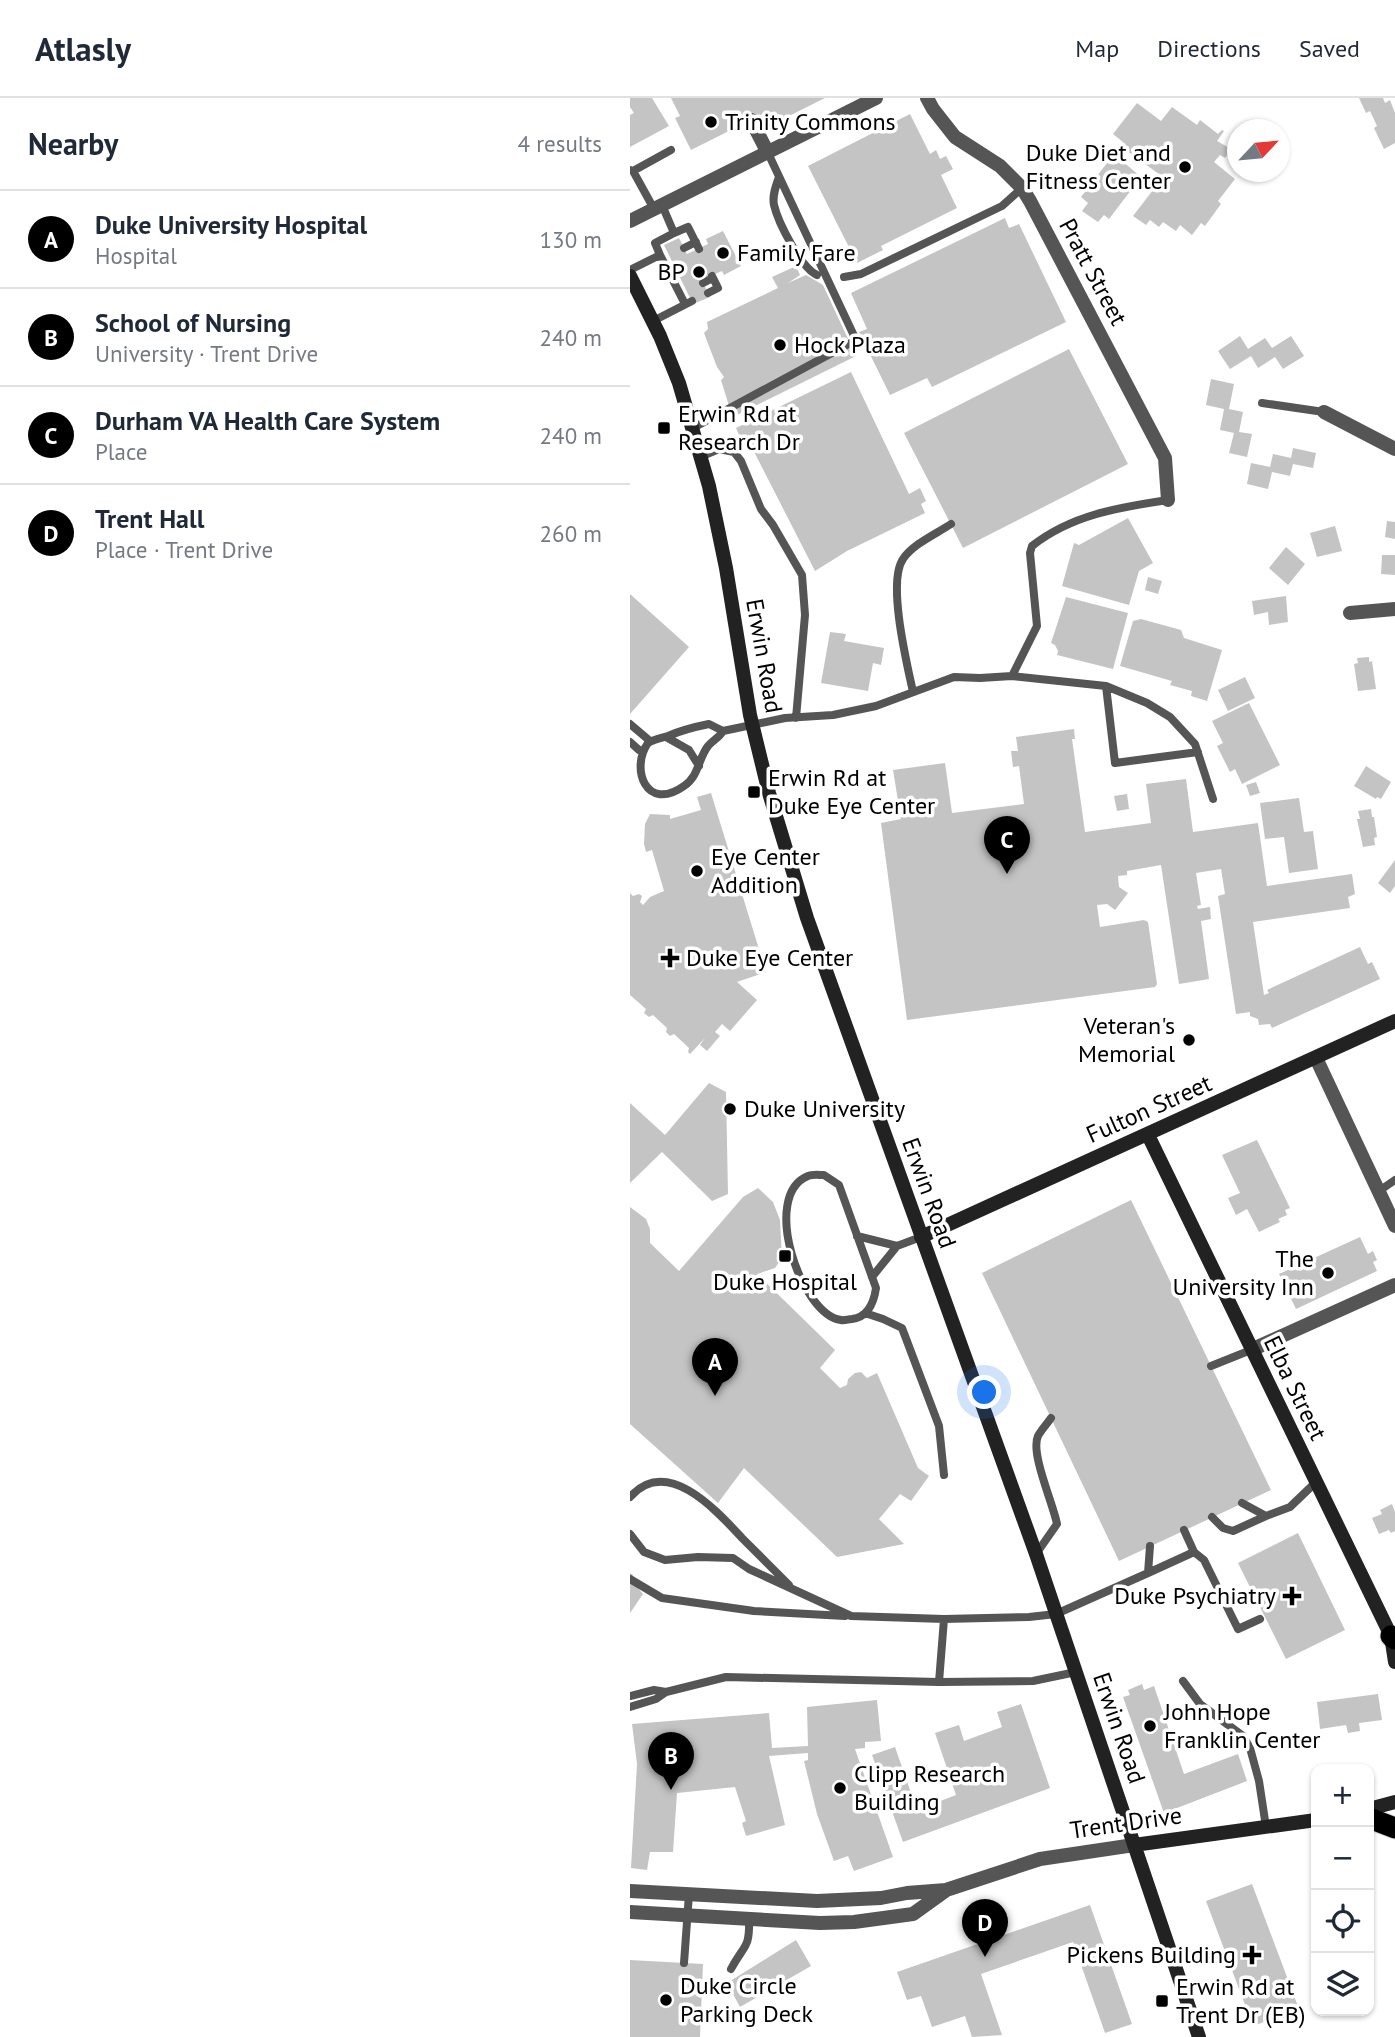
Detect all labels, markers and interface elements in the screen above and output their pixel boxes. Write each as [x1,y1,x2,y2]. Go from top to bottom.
text: Atlasly [35,27,131,70]
text: Map [1075,33,1119,64]
text: Directions [1157,33,1261,64]
text: Saved [1299,33,1360,64]
place label: Trinity Commons [725,106,896,137]
marker: Trinity Commons [703,114,719,130]
north arrow [1227,119,1290,182]
text: Nearby [28,124,118,163]
text: 4 results [518,129,602,158]
place label: Duke Diet and Fitness Center [1026,137,1171,196]
marker: Duke Diet and Fitness Center [1177,159,1193,175]
text: Duke University Hospital [95,208,367,241]
street label: Pratt Street [1052,213,1135,331]
text: A [44,225,58,254]
text: 130 m [540,225,602,254]
place label: Family Fare [737,237,856,268]
text: Hospital [95,241,177,270]
marker: Family Fare [715,245,731,261]
place label: BP [658,256,685,287]
marker: BP [691,264,707,280]
text: School of Nursing [95,306,291,339]
text: B [44,323,58,352]
text: 240 m [540,323,602,352]
place label: Hock Plaza [794,329,906,360]
marker: Hock Plaza [772,337,788,353]
text: University · Trent Drive [95,339,318,368]
place label: Erwin Rd at Research Dr [678,398,800,457]
text: Durham VA Health Care System [95,404,440,437]
marker: Erwin Rd at Research Dr [656,420,672,436]
text: C [45,421,57,450]
text: 240 m [540,421,602,450]
text: Place [95,437,148,466]
text: Trent Hall [95,502,204,535]
text: D [44,519,58,548]
text: 260 m [540,519,602,548]
text: Place · Trent Drive [95,535,273,564]
street label: Erwin Road [739,596,790,715]
place label: Erwin Rd at Duke Eye Center [768,762,935,821]
marker: Erwin Rd at Duke Eye Center [746,784,762,800]
pin: C [984,816,1030,874]
place label: Eye Center Addition [711,841,820,900]
marker: Eye Center Addition [689,863,705,879]
place label: Duke Eye Center [686,942,853,973]
marker: Duke Eye Center [660,948,680,968]
place label: Veteran's Memorial [1078,1010,1175,1069]
marker: Veteran's Memorial [1181,1032,1197,1048]
street label: Fulton Street [1081,1067,1216,1150]
place label: Duke University [744,1093,905,1124]
marker: Duke University [722,1101,738,1117]
street label: Erwin Road [895,1133,964,1252]
place label: The University Inn [1172,1243,1314,1302]
marker: Duke Hospital [777,1248,793,1264]
marker: The University Inn [1320,1265,1336,1281]
place label: Duke Hospital [713,1266,857,1297]
street label: Elba Street [1257,1330,1334,1445]
pin: A [692,1338,738,1396]
your location [967,1375,1001,1409]
place label: Duke Psychiatry [1114,1580,1276,1611]
marker: Duke Psychiatry [1282,1586,1302,1606]
street label: Erwin Road [1086,1668,1153,1787]
place label: John Hope Franklin Center [1163,1696,1320,1755]
marker: John Hope Franklin Center [1142,1718,1158,1734]
pin: B [648,1732,694,1790]
place label: Clipp Research Building [854,1758,1005,1817]
map controls [1311,1764,1374,2016]
button: + [1311,1764,1374,1827]
marker: Clipp Research Building [832,1780,848,1796]
street label: Trent Drive [1068,1799,1184,1846]
button: − [1311,1827,1374,1890]
button: locate [1311,1890,1374,1953]
pin: D [962,1899,1008,1957]
place label: Pickens Building [1067,1939,1236,1970]
marker: Pickens Building [1242,1945,1262,1965]
button: layers [1311,1953,1374,2016]
place label: Duke Circle Parking Deck [680,1970,813,2029]
place label: Erwin Rd at Trent Dr (EB) [1176,1971,1305,2030]
marker: Duke Circle Parking Deck [658,1992,674,2008]
marker: Erwin Rd at Trent Dr (EB) [1154,1993,1170,2009]

